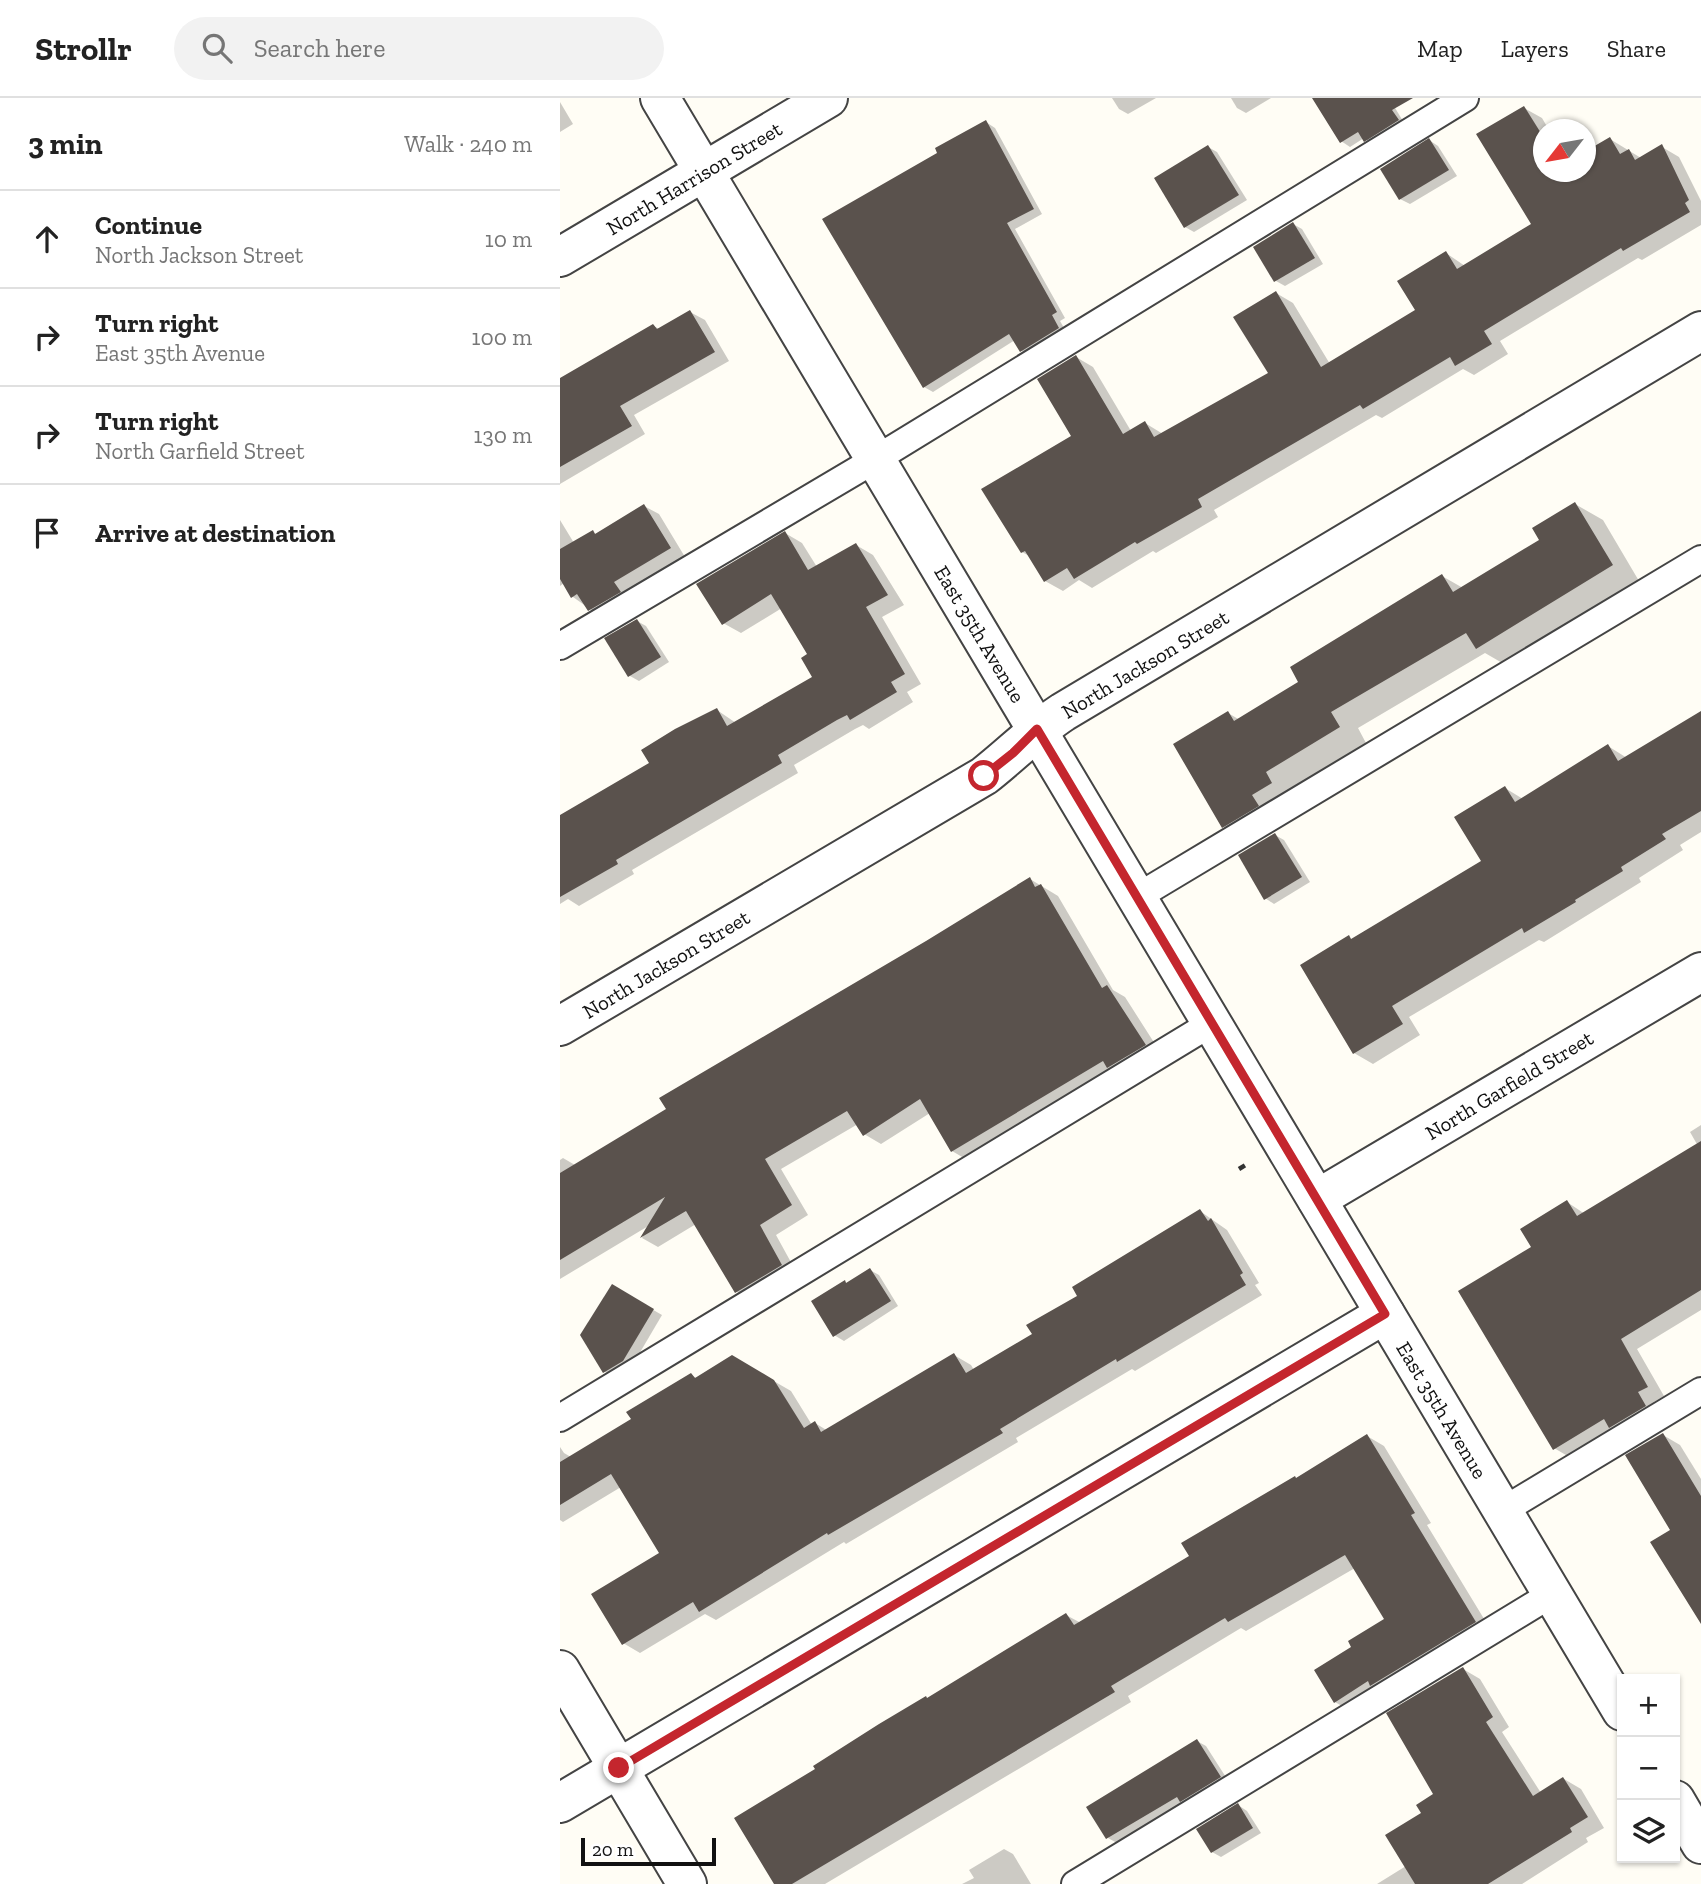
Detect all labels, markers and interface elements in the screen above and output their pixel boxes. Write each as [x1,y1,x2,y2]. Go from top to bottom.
search box [174,17,664,80]
text: Strollr [35,29,132,68]
icon: search [198,29,236,67]
text: Search here [254,32,385,64]
text: Map [1417,34,1463,63]
text: Layers [1501,34,1569,63]
text: Share [1607,34,1666,63]
street label: North Harrison Street [602,116,786,240]
north arrow [1533,119,1596,182]
text: 3 min [28,126,103,162]
text: Walk · 240 m [404,130,532,158]
text: Continue [95,209,202,241]
icon: ahead [28,220,66,258]
text: 10 m [485,225,532,253]
text: North Jackson Street [95,241,303,269]
text: Turn right [95,307,218,339]
icon: right [28,318,66,356]
text: 100 m [472,323,532,351]
text: East 35th Avenue [95,339,265,367]
text: Turn right [95,405,218,437]
icon: right [28,416,66,454]
text: 130 m [474,421,532,449]
text: North Garfield Street [95,437,304,465]
icon: arrive [28,514,66,552]
text: Arrive at destination [95,517,335,549]
street label: East 35th Avenue [929,561,1031,707]
street label: North Jackson Street [1057,604,1233,724]
route start [968,760,999,791]
street label: North Jackson Street [578,904,754,1024]
street label: North Garfield Street [1421,1025,1598,1145]
street label: East 35th Avenue [1391,1337,1493,1483]
map controls [1617,1674,1680,1863]
button: + [1617,1674,1680,1737]
button: − [1617,1737,1680,1800]
route end [603,1752,634,1783]
button: layers [1617,1800,1680,1863]
scale bar [581,1835,716,1867]
text: 20 m [592,1838,633,1861]

